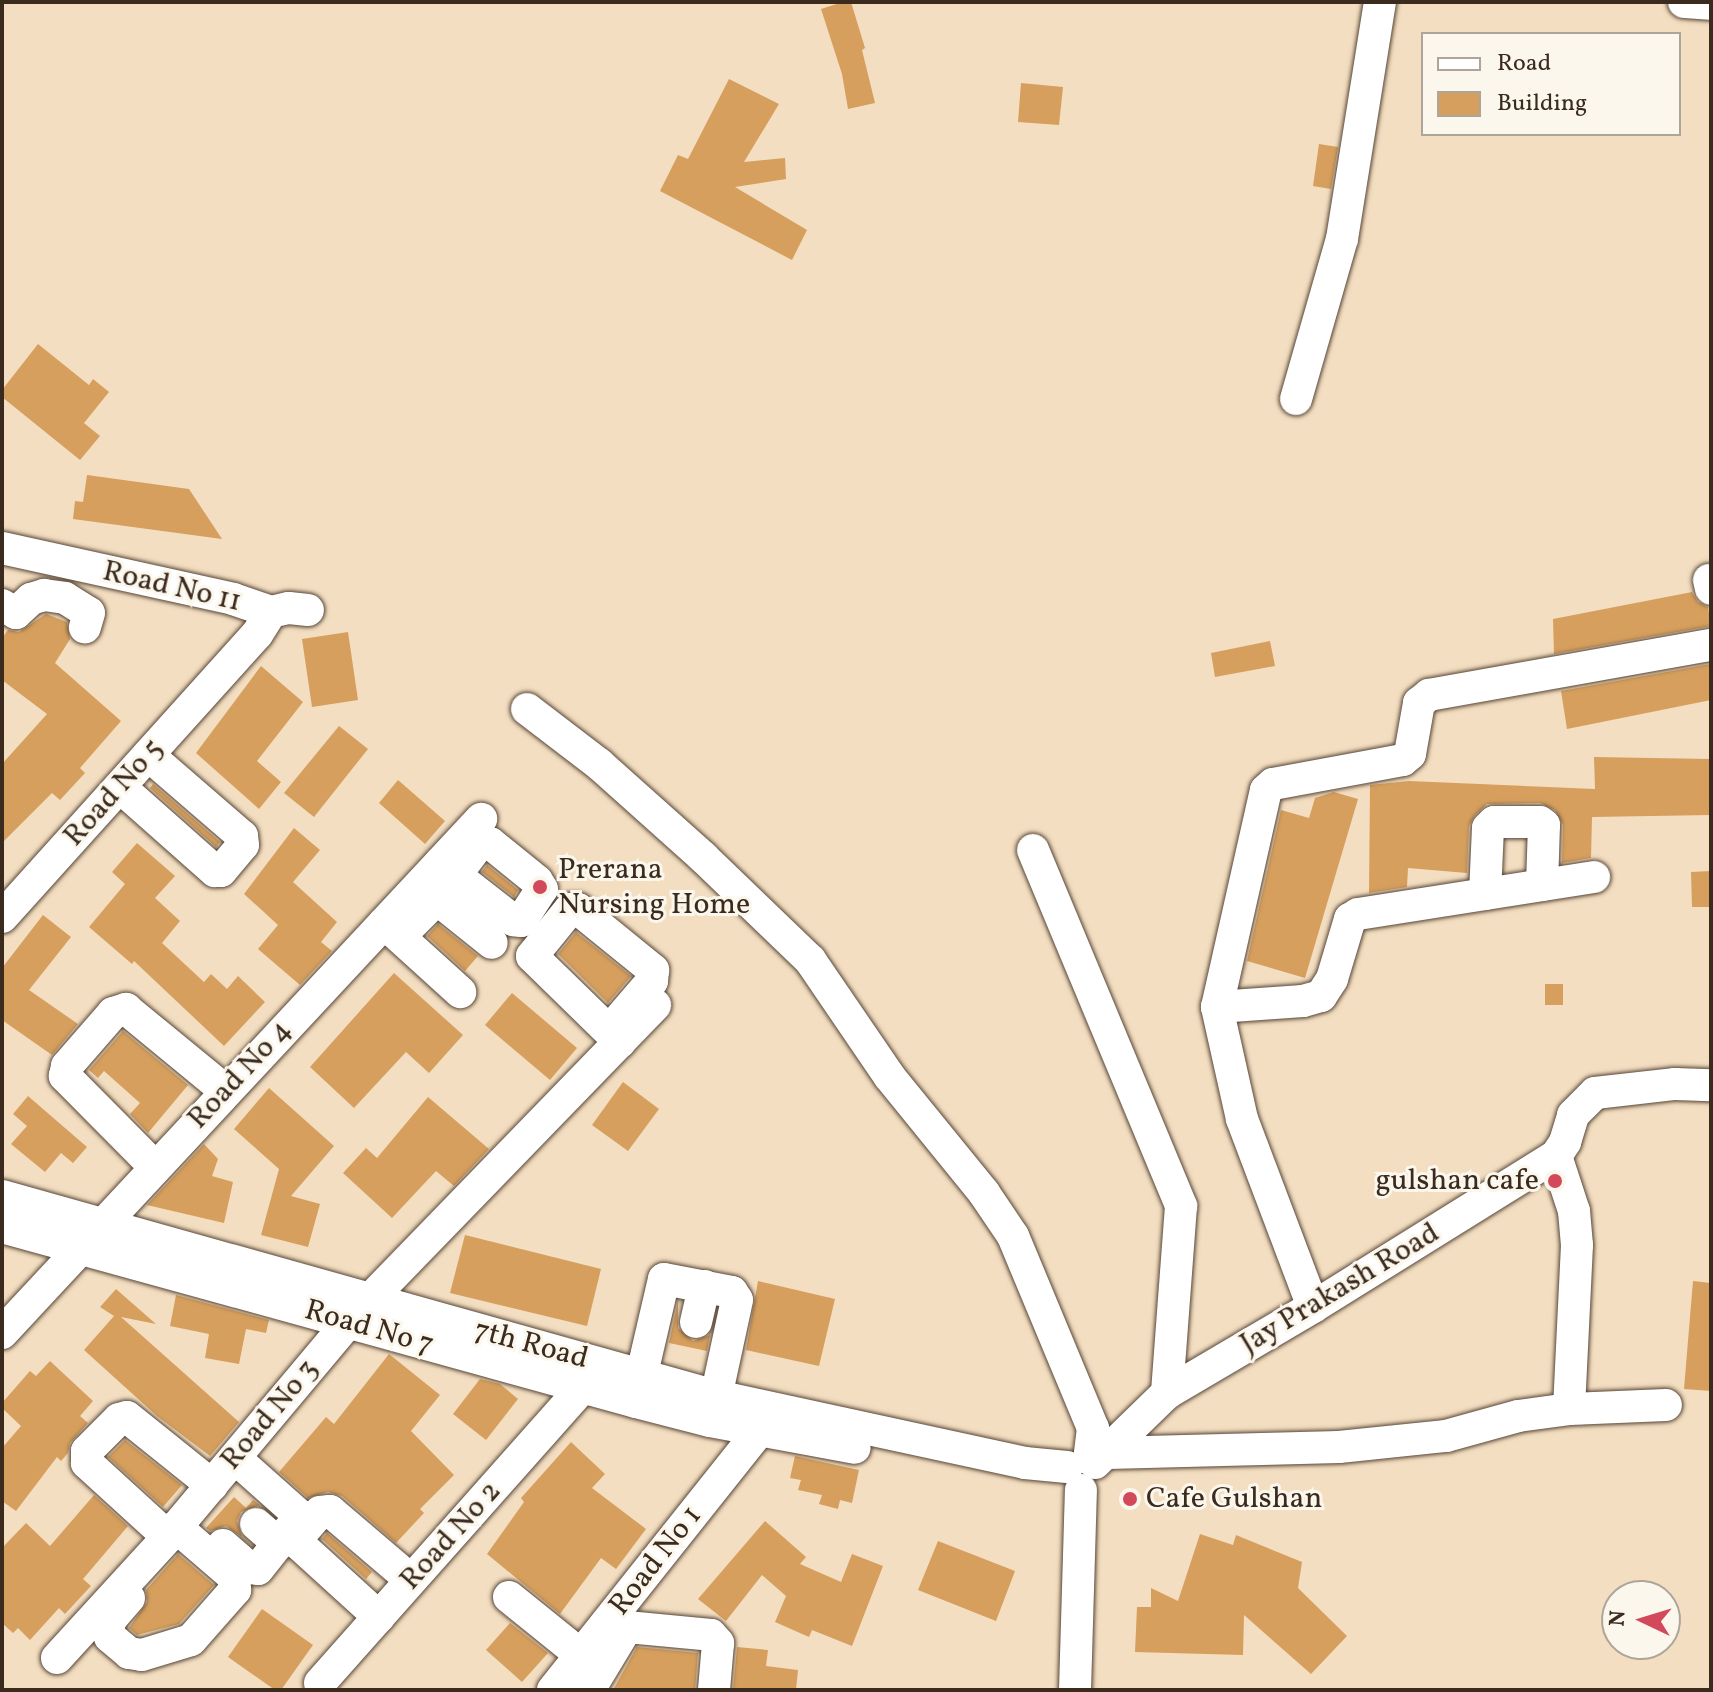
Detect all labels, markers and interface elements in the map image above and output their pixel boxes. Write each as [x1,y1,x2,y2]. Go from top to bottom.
legend [1421,32,1681,136]
text: Road [1497,47,1551,81]
text: Building [1497,87,1587,121]
street label: Road No 11 [99,554,245,620]
street label: Road No 5 [56,732,172,854]
place label: Prerana Nursing Home [558,852,750,922]
marker: Prerana Nursing Home [529,876,551,898]
street label: Road No 4 [181,1013,299,1137]
place label: gulshan cafe [1375,1163,1539,1199]
marker: gulshan cafe [1546,1172,1564,1190]
street label: Jay Prakash Road [1234,1215,1446,1363]
street label: Road No 7 [300,1292,438,1364]
street label: 7th Road [470,1313,592,1377]
street label: Road No 3 [213,1352,327,1478]
street label: Road No 2 [393,1474,509,1598]
place label: Cafe Gulshan [1146,1481,1322,1517]
marker: Cafe Gulshan [1121,1490,1139,1508]
street label: Road No 1 [602,1499,710,1623]
north arrow [1601,1580,1681,1660]
text: N [1603,1609,1635,1627]

